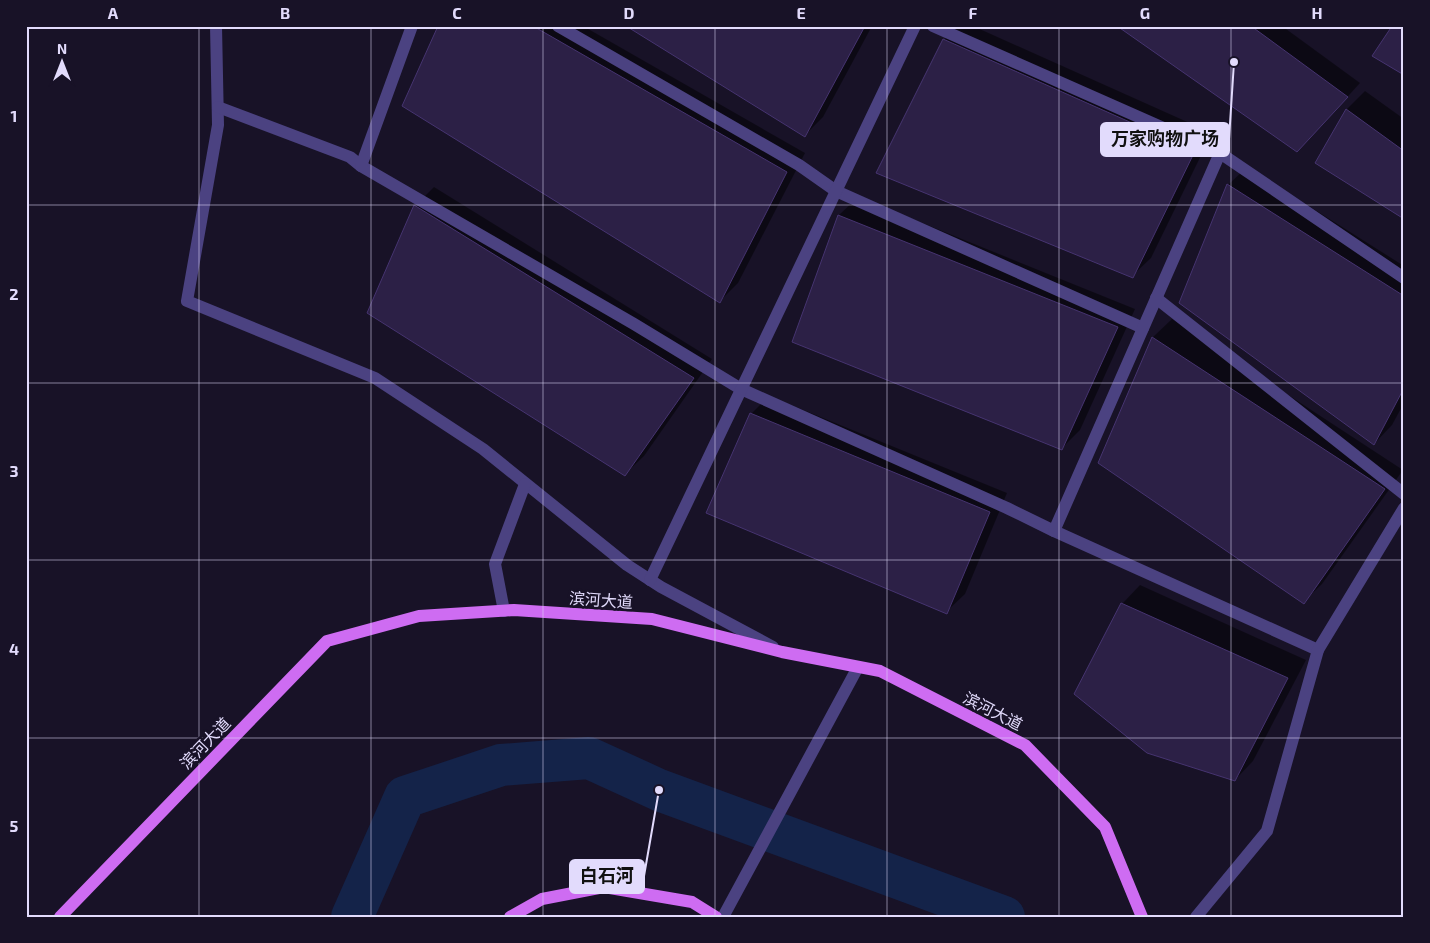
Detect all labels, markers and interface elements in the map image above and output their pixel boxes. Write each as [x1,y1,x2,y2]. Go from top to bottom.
text: A [108,3,119,22]
text: B [280,3,290,22]
text: C [452,3,462,22]
text: D [624,3,635,22]
text: E [796,3,806,22]
text: F [969,3,978,22]
text: G [1140,3,1150,22]
text: H [1311,3,1323,22]
north arrow [38,38,88,88]
text: N [57,40,67,57]
text: 1 [11,106,17,125]
callout: 万家购物广场 [1101,123,1229,156]
text: 万家购物广场 [1111,127,1219,149]
text: 2 [9,284,19,303]
text: 3 [9,461,19,480]
street label: 滨河大道 [568,588,634,611]
text: 4 [9,639,19,658]
street label: 滨河大道 [960,688,1026,734]
street label: 滨河大道 [176,713,234,772]
text: 5 [10,816,19,835]
callout: 白石河 [570,860,644,893]
text: 白石河 [580,864,634,886]

